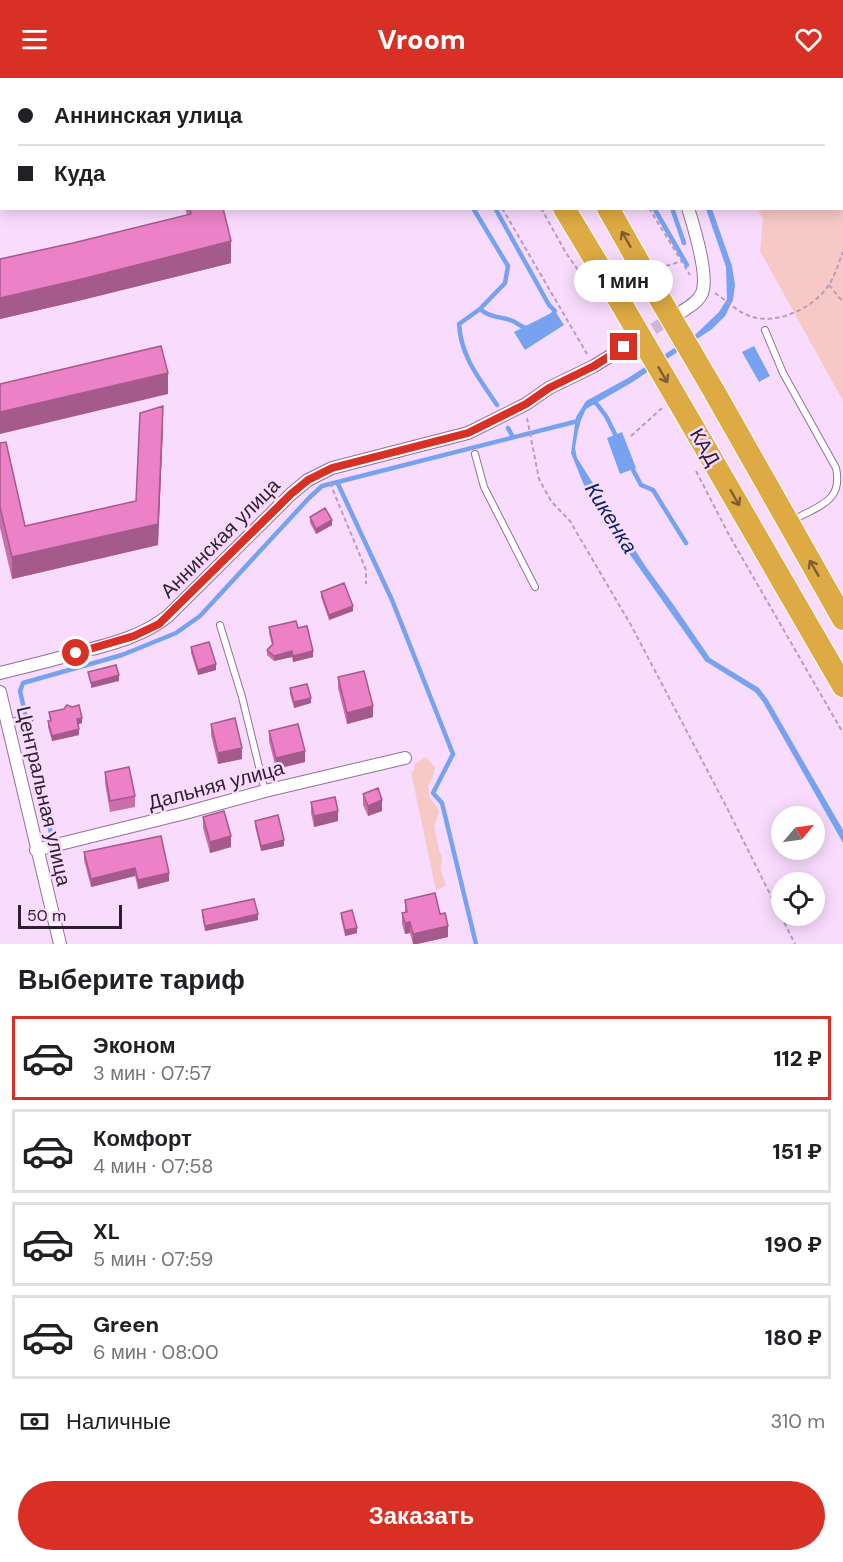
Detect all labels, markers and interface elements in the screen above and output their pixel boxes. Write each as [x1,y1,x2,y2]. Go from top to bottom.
text: Vroom [377,22,466,57]
icon: menu [18,23,51,56]
icon: heart [792,23,825,56]
text: Аннинская улица [54,101,242,130]
text: Куда [54,159,105,188]
one-way arrow [619,231,631,248]
callout: 1 мин [574,260,674,302]
text: 1 мин [598,268,649,294]
route end [610,333,637,360]
one-way arrow [658,365,669,383]
street label: КАД [684,424,726,471]
street label: Аннинская улица [155,472,286,603]
water label: Кикенка [578,477,644,559]
one-way arrow [729,489,741,506]
one-way arrow [808,560,820,577]
route start [62,639,89,666]
street label: Центральная улица [11,704,78,889]
street label: Дальняя улица [145,754,288,816]
north arrow [771,806,825,860]
map controls [771,806,825,926]
button: locate [771,872,825,926]
scale bar [18,902,122,929]
text: 50 m [27,905,66,926]
text: Выберите тариф [18,962,245,997]
icon: car [21,1031,75,1085]
text: Эконом [93,1031,176,1060]
text: 112 ₽ [773,1044,822,1073]
text: 3 мин · 07:57 [93,1060,211,1086]
icon: car [21,1124,75,1178]
text: Комфорт [93,1124,192,1153]
text: 151 ₽ [772,1137,822,1166]
text: 4 мин · 07:58 [93,1153,214,1179]
icon: car [21,1217,75,1271]
text: XL [93,1217,120,1246]
text: 190 ₽ [765,1230,822,1259]
text: 5 мин · 07:59 [93,1246,213,1272]
icon: car [21,1310,75,1364]
text: Green [93,1310,159,1339]
text: 180 ₽ [765,1323,822,1352]
text: 6 мин · 08:00 [93,1339,219,1365]
icon: cash [18,1405,51,1438]
text: Наличные [66,1407,171,1436]
text: 310 m [770,1408,825,1434]
button: Заказать [18,1481,825,1550]

